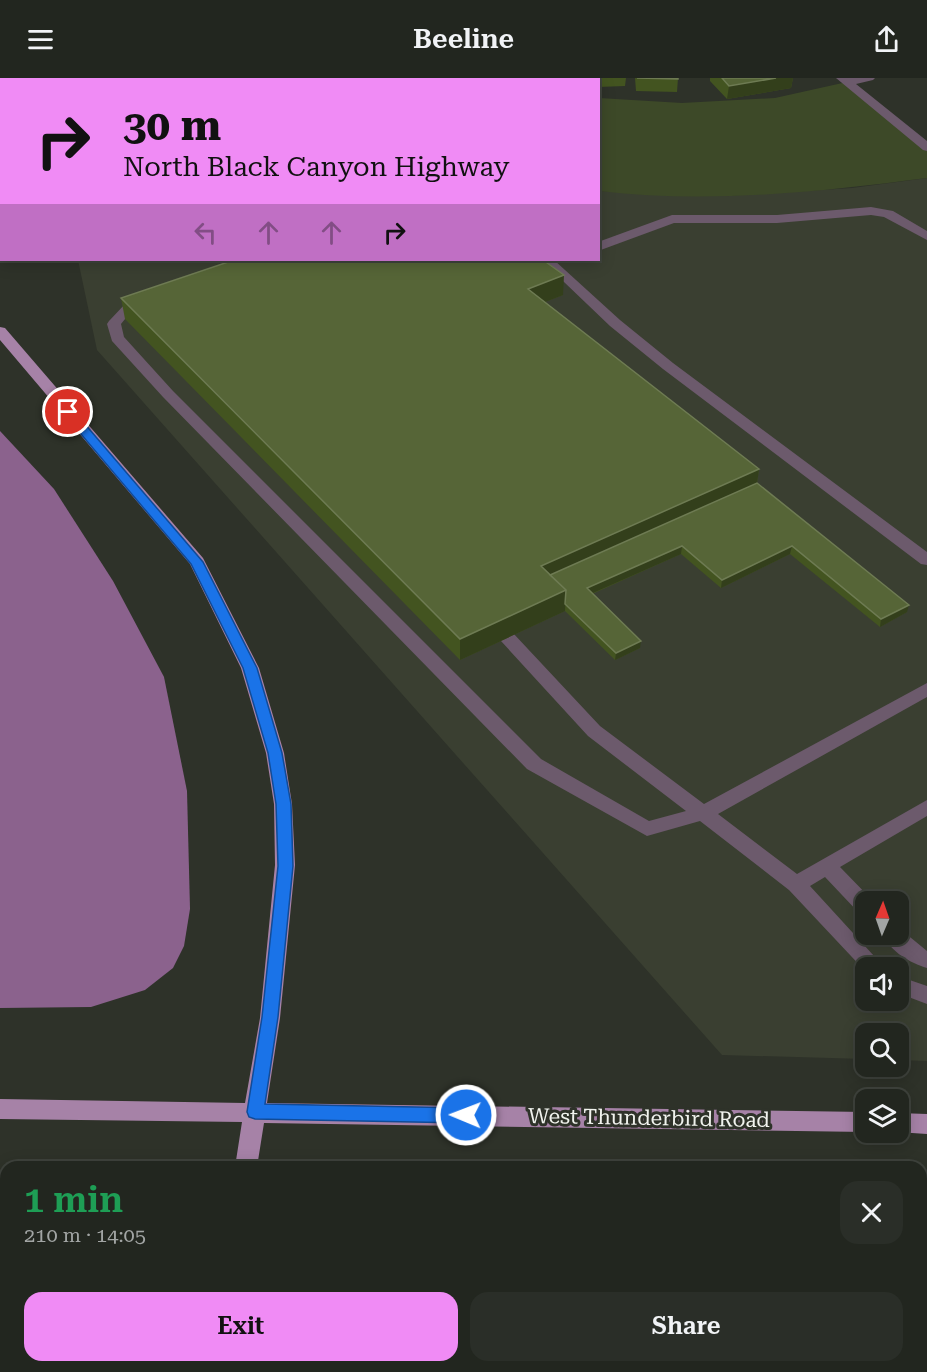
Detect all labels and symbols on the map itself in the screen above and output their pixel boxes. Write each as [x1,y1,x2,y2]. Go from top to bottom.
pin [42,386,93,437]
north arrow [855,891,909,945]
position arrow [434,1083,498,1147]
street label: West Thunderbird Road [528,1104,771,1132]

